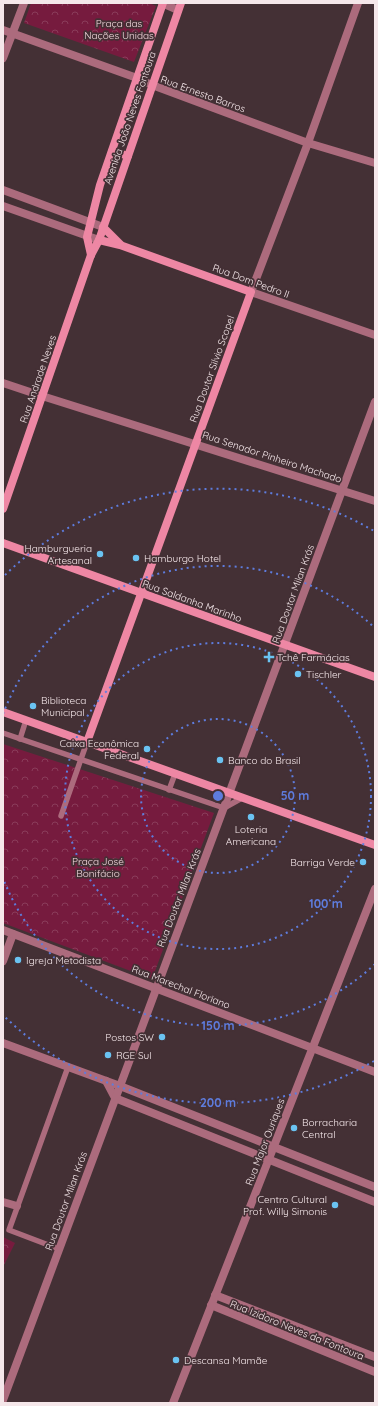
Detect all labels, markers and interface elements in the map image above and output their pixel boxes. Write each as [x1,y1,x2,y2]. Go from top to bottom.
park label: Praça das Nações Unidas [84,17,154,42]
street label: Avenida João Neves Fontoura [101,50,159,186]
street label: Rua Ernesto Barros [159,73,248,116]
street label: Rua Dom Pedro II [211,261,291,301]
street label: Rua Doutor Silvio Scopel [187,314,237,424]
street label: Rua Andrade Neves [17,333,59,425]
street label: Rua Senador Pinheiro Machado [201,428,343,486]
place label: Hamburgueria Artesanal [25,542,92,567]
street label: Rua Doutor Milan Krás [269,542,317,645]
marker: Hamburgueria Artesanal [95,549,105,559]
place label: Hamburgo Hotel [144,552,221,565]
marker: Hamburgo Hotel [131,553,141,563]
street label: Rua Saldanha Marinho [140,577,244,625]
place label: Tchê Farmácias [277,651,350,664]
marker: Tchê Farmácias [264,652,274,662]
place label: Tischler [306,668,342,681]
marker: Tischler [293,669,303,679]
place label: Biblioteca Municipal [41,694,86,719]
marker: Biblioteca Municipal [28,701,38,711]
place label: Caixa Econômica Federal [59,737,139,762]
marker: Caixa Econômica Federal [142,744,152,754]
place label: Banco do Brasil [228,754,301,767]
marker: Banco do Brasil [215,755,225,765]
text: 50 m [281,788,309,803]
centre of rings [211,789,225,803]
marker: Loteria Americana [246,812,256,822]
place label: Loteria Americana [226,823,276,848]
street label: Rua Doutor Milan Krás [154,847,204,949]
park label: Praça José Bonifácio [72,855,124,880]
place label: Barriga Verde [290,856,355,869]
marker: Barriga Verde [358,857,368,867]
text: 100 m [309,896,343,911]
place label: Igreja Metodista [26,954,101,967]
marker: Igreja Metodista [13,955,23,965]
street label: Rua Marechal Floriano [130,962,232,1012]
text: 150 m [201,1018,235,1033]
place label: Postos SW [105,1031,154,1044]
marker: Postos SW [157,1032,167,1042]
place label: RGE Sul [116,1049,152,1062]
marker: RGE Sul [103,1050,113,1060]
text: 200 m [200,1095,236,1110]
street label: Rua Major Ouriques [242,1096,288,1187]
place label: Borracharia Central [302,1116,357,1141]
marker: Borracharia Central [289,1123,299,1133]
street label: Rua Doutor Milan Krás [42,1149,90,1252]
place label: Centro Cultural Prof. Willy Simonis [243,1193,327,1218]
marker: Centro Cultural Prof. Willy Simonis [330,1200,340,1210]
street label: Rua Izidoro Neves da Fontoura [228,1297,366,1363]
place label: Descansa Mamãe [184,1354,268,1367]
marker: Descansa Mamãe [171,1355,181,1365]

